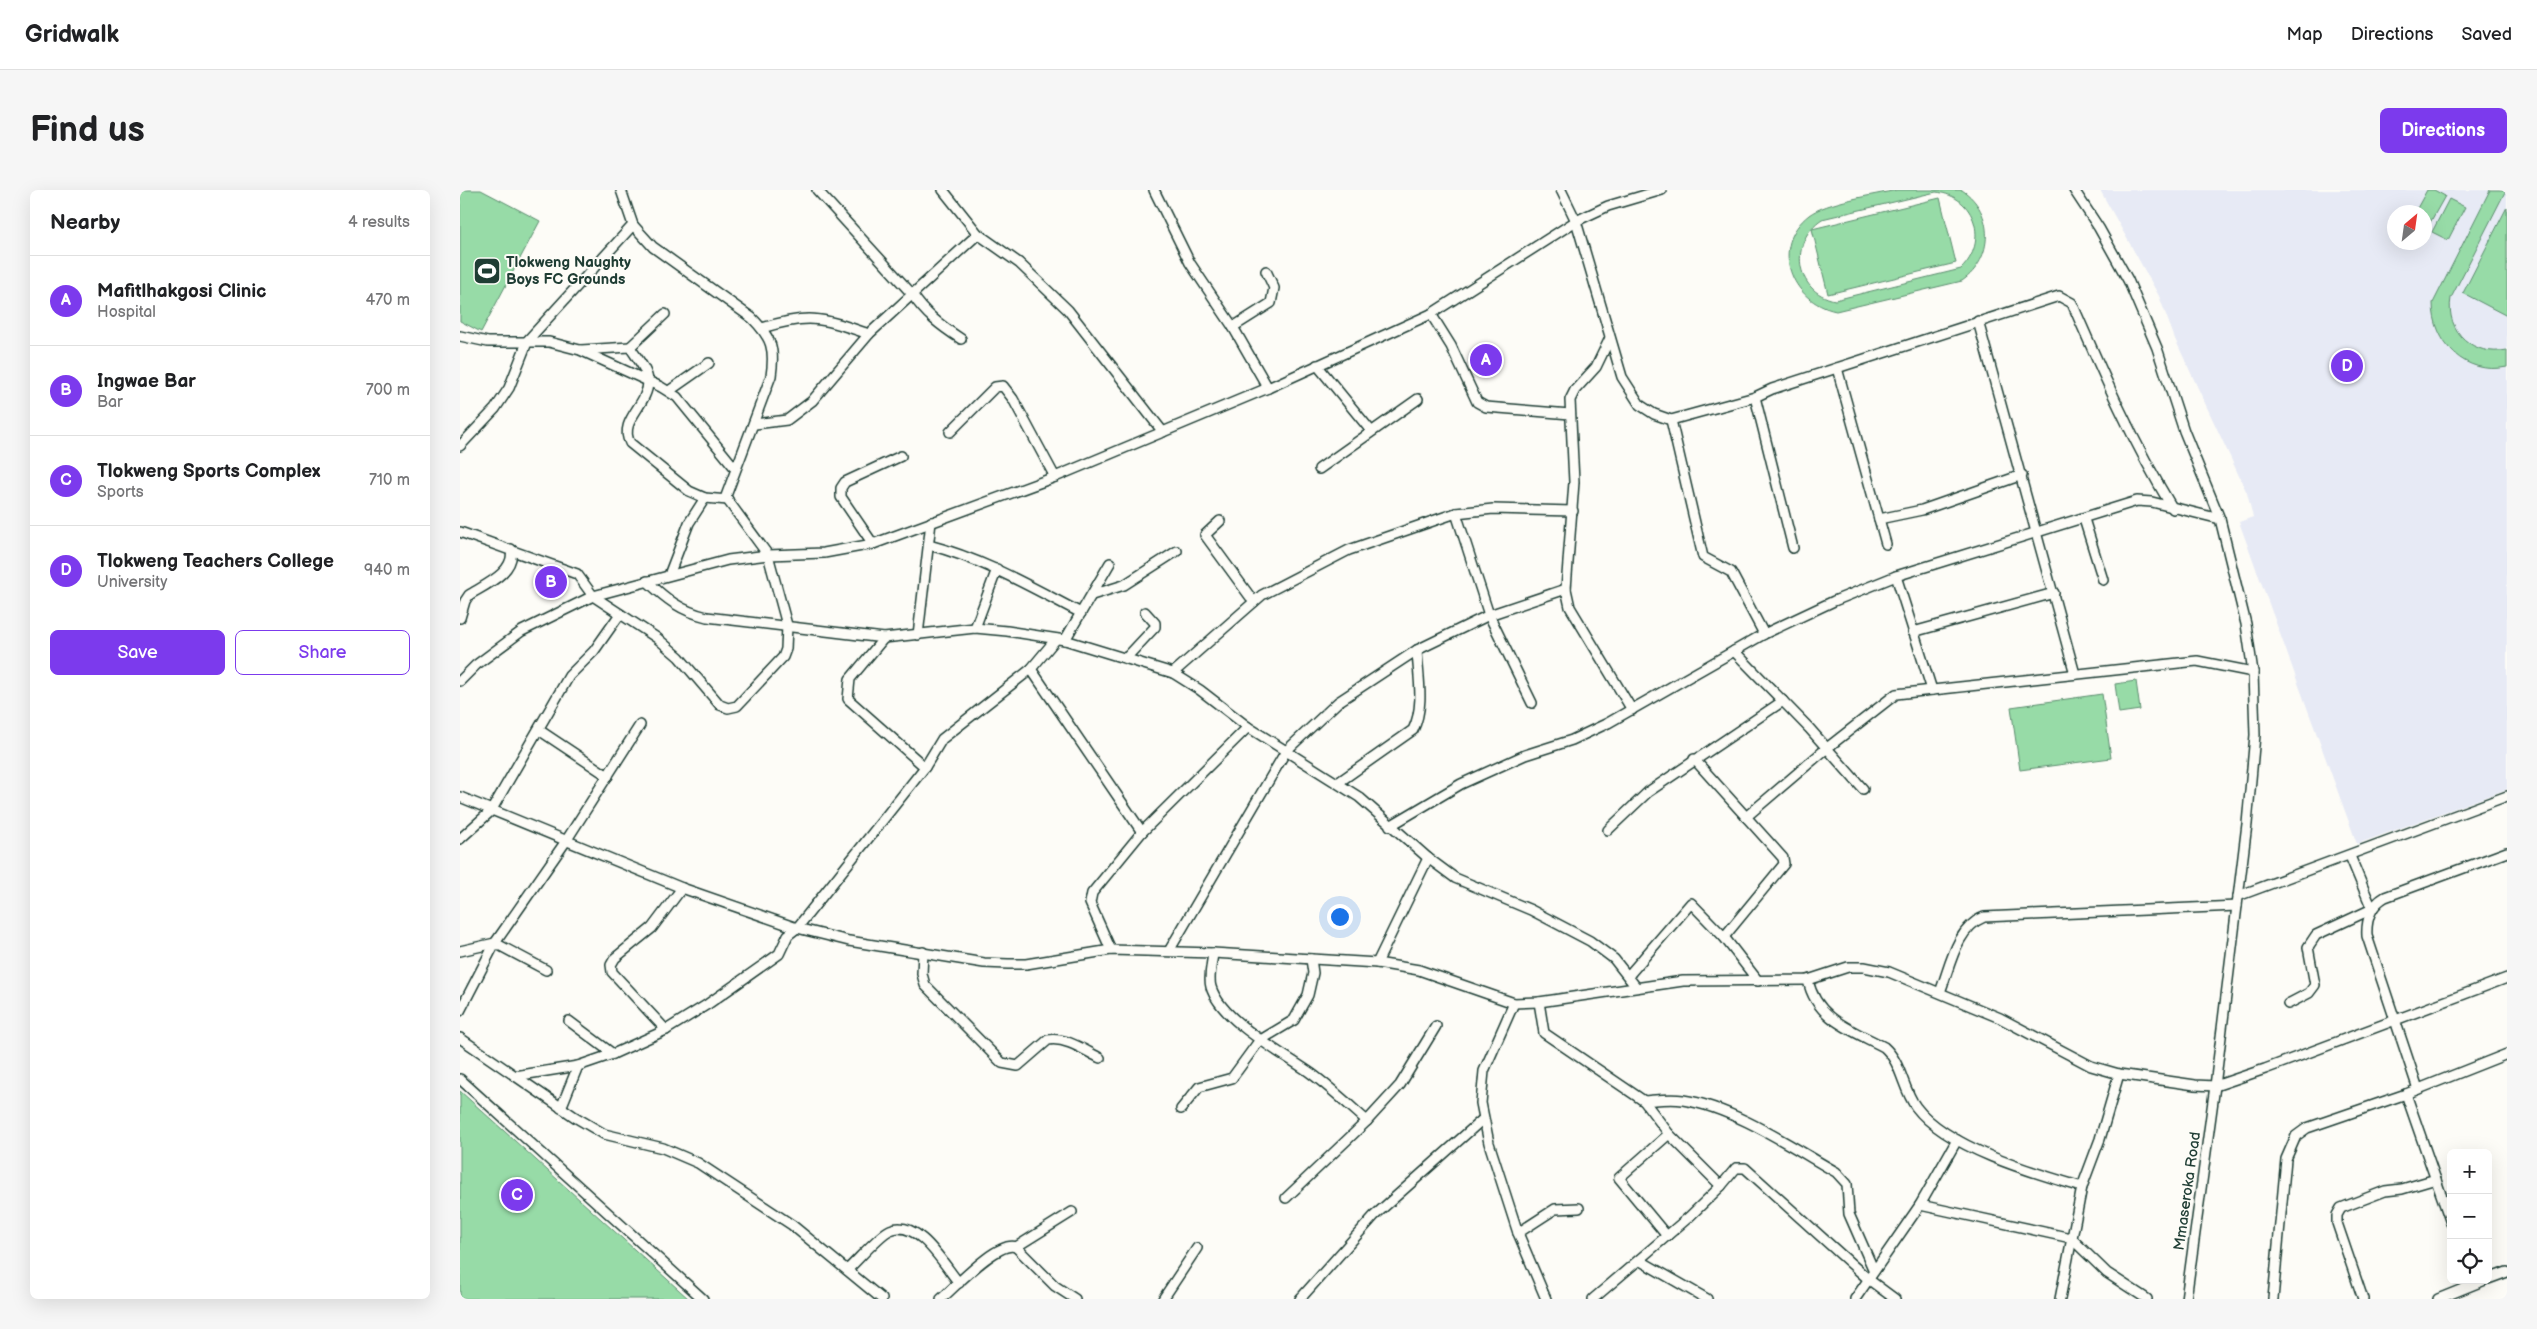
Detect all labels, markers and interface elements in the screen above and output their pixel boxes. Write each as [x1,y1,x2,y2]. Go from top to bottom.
text: Gridwalk [25,20,119,49]
text: Map [2287,24,2323,45]
text: Directions [2351,24,2433,45]
text: Saved [2461,24,2512,45]
button: Directions [2380,108,2507,153]
text: Find us [30,109,145,152]
north arrow [2387,205,2432,250]
text: Nearby [50,210,120,235]
text: 4 results [348,213,410,232]
place label: Tlokweng Naughty Boys FC Grounds [506,253,631,289]
sports icon: Tlokweng Naughty Boys FC Grounds [472,256,502,286]
text: Mafitlhakgosi Clinic [97,280,266,303]
text: A [61,291,71,310]
text: 470 m [365,291,410,310]
text: Hospital [97,303,156,322]
pin: A [1470,341,1502,379]
pin: D [2331,347,2363,385]
text: Ingwae Bar [97,370,196,393]
text: B [60,381,72,400]
text: 700 m [366,381,410,400]
text: Bar [97,393,123,412]
text: Tlokweng Sports Complex [97,460,320,483]
text: C [60,471,72,490]
text: 710 m [369,471,410,490]
text: Sports [97,483,144,502]
text: Tlokweng Teachers College [97,550,334,573]
text: D [60,561,72,580]
text: 940 m [364,561,410,580]
pin: B [535,563,567,601]
text: University [97,573,168,592]
button: Save [50,630,225,675]
button: Share [235,630,410,675]
your location [1327,904,1353,930]
street label: Mmaseroka Road [2170,1130,2205,1252]
map controls [2447,1149,2492,1284]
button: + [2447,1149,2492,1194]
pin: C [501,1176,533,1214]
button: − [2447,1194,2492,1239]
button: locate [2447,1239,2492,1284]

